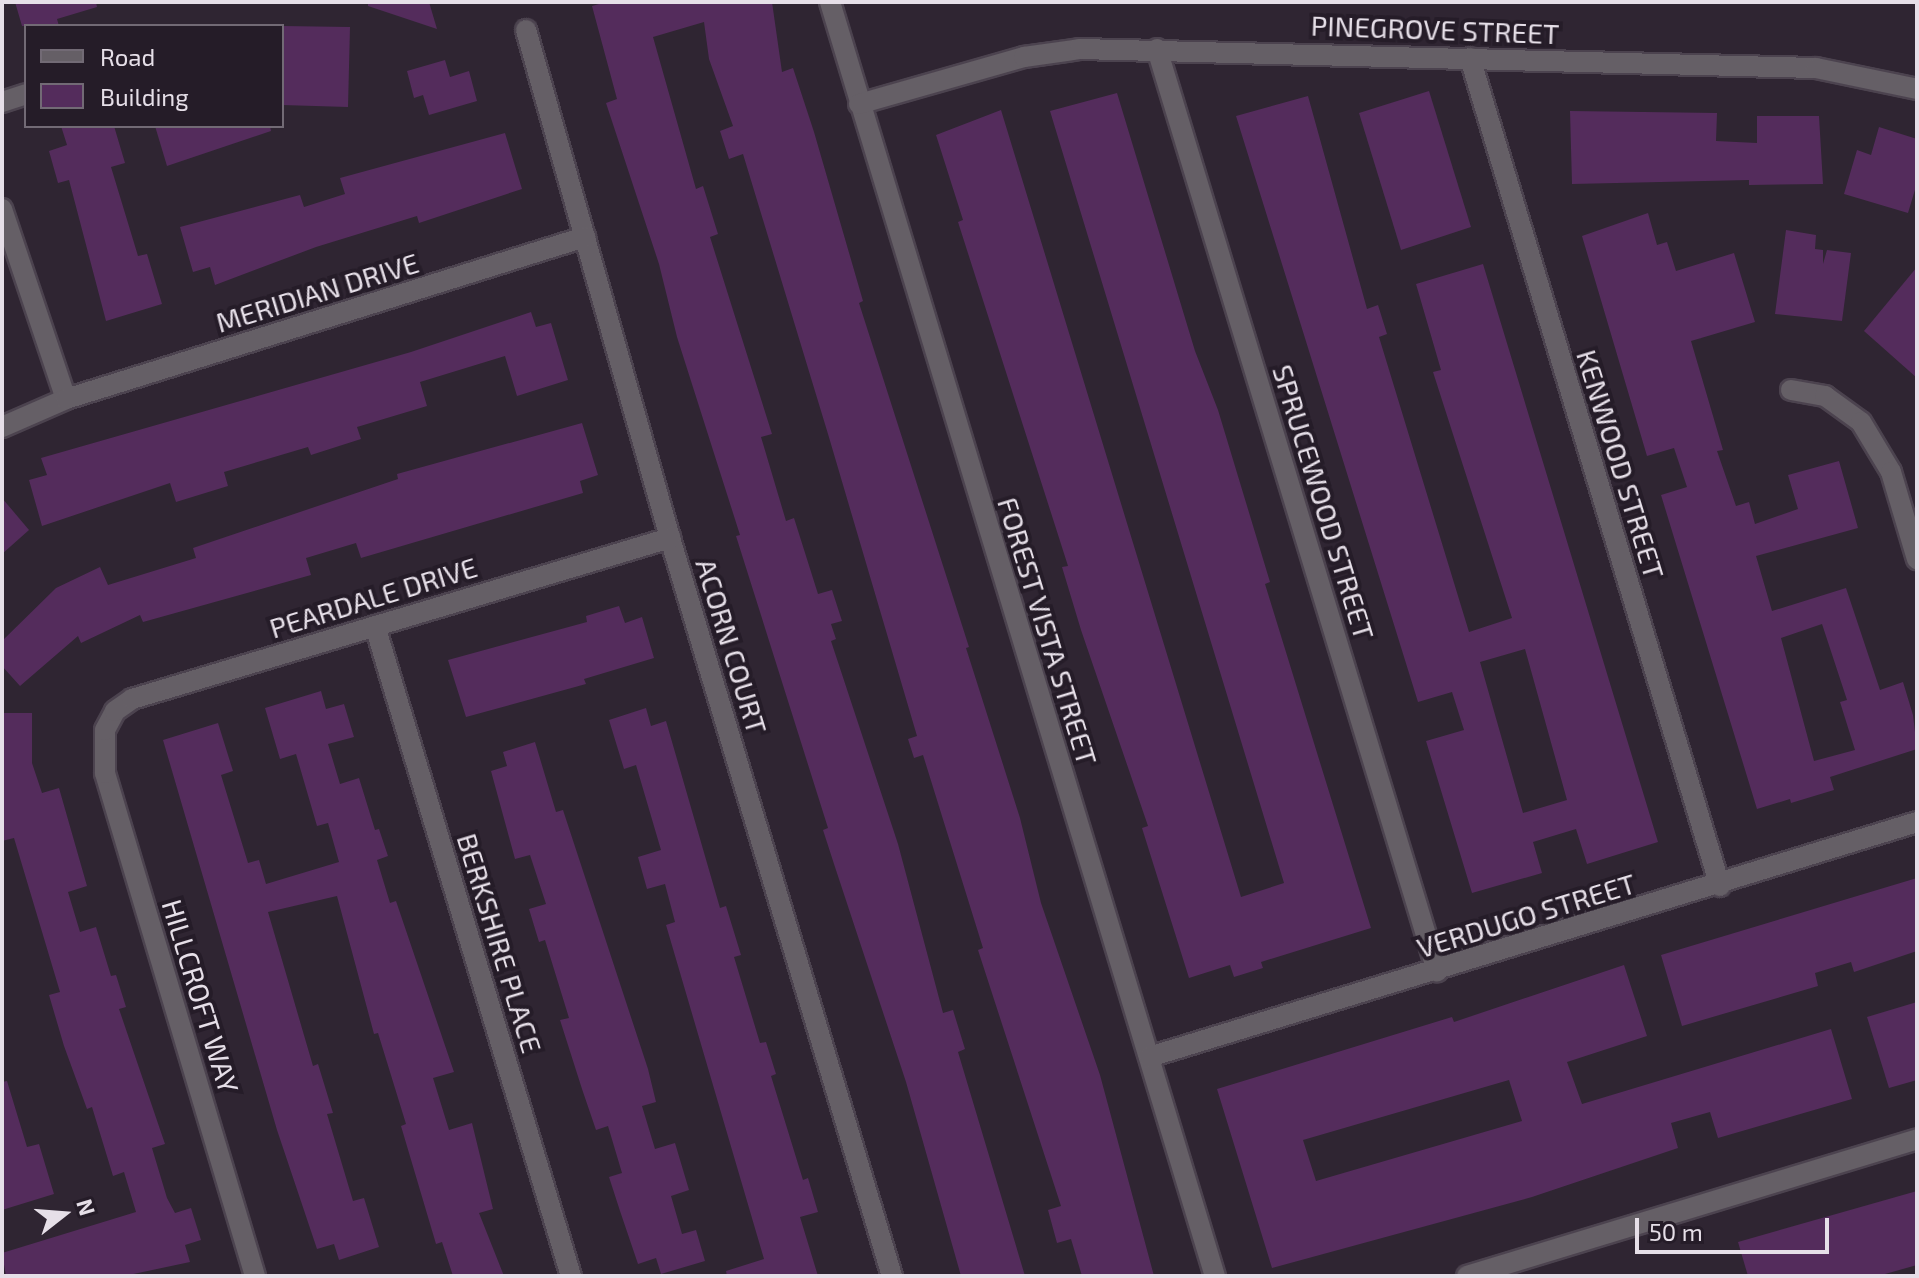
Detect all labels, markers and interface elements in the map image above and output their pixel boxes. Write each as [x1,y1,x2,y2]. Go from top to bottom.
street label: PINEGROVE STREET [1310,8,1560,50]
legend [24,24,284,128]
text: Road [100,42,155,71]
text: Building [100,82,189,111]
street label: MERIDIAN DRIVE [212,245,422,339]
street label: KENWOOD STREET [1570,346,1672,582]
street label: SPRUCEWOOD STREET [1266,361,1382,643]
street label: FOREST VISTA STREET [991,492,1105,770]
street label: PEARDALE DRIVE [265,549,481,645]
street label: ACORN COURT [689,554,775,738]
street label: BERKSHIRE PLACE [451,829,549,1057]
street label: VERDUGO STREET [1413,866,1639,964]
street label: HILLCROFT WAY [155,895,247,1097]
north arrow [24,1174,104,1254]
text: N [72,1196,102,1218]
scale bar [1639,1202,1833,1252]
text: 50 m [1649,1217,1703,1246]

